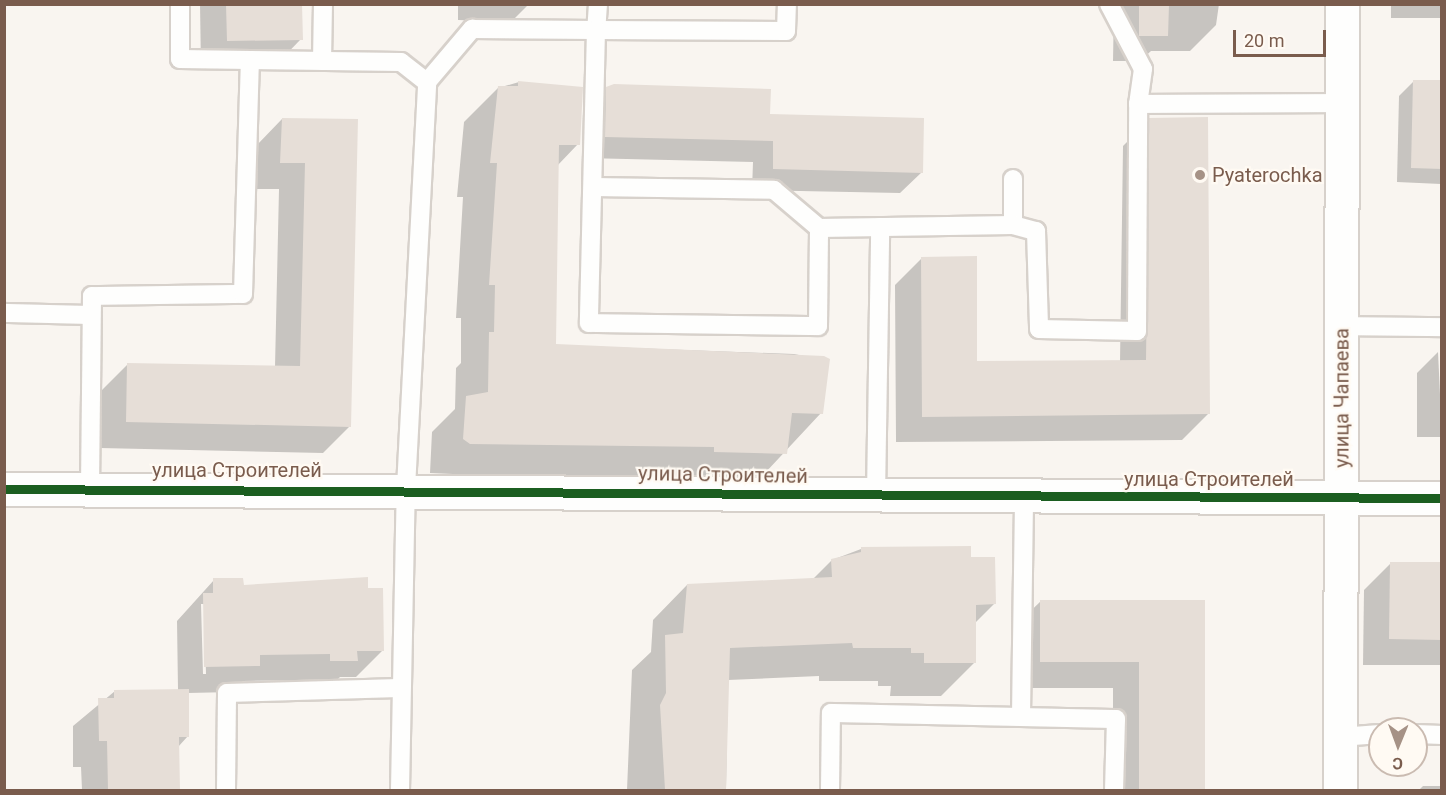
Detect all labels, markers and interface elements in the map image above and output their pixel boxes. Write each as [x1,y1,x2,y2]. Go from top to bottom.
scale bar [1236,18,1329,56]
text: 20 m [1244,30,1284,51]
place label: Pyaterochka [1212,163,1323,187]
marker: Pyaterochka [1193,168,1207,182]
street label: улица Чапаева [1330,328,1354,468]
street label: улица Строителей [152,458,322,482]
street label: улица Строителей [638,462,808,488]
street label: улица Строителей [1124,467,1294,491]
north arrow [1368,717,1428,777]
text: С [1392,754,1403,773]

